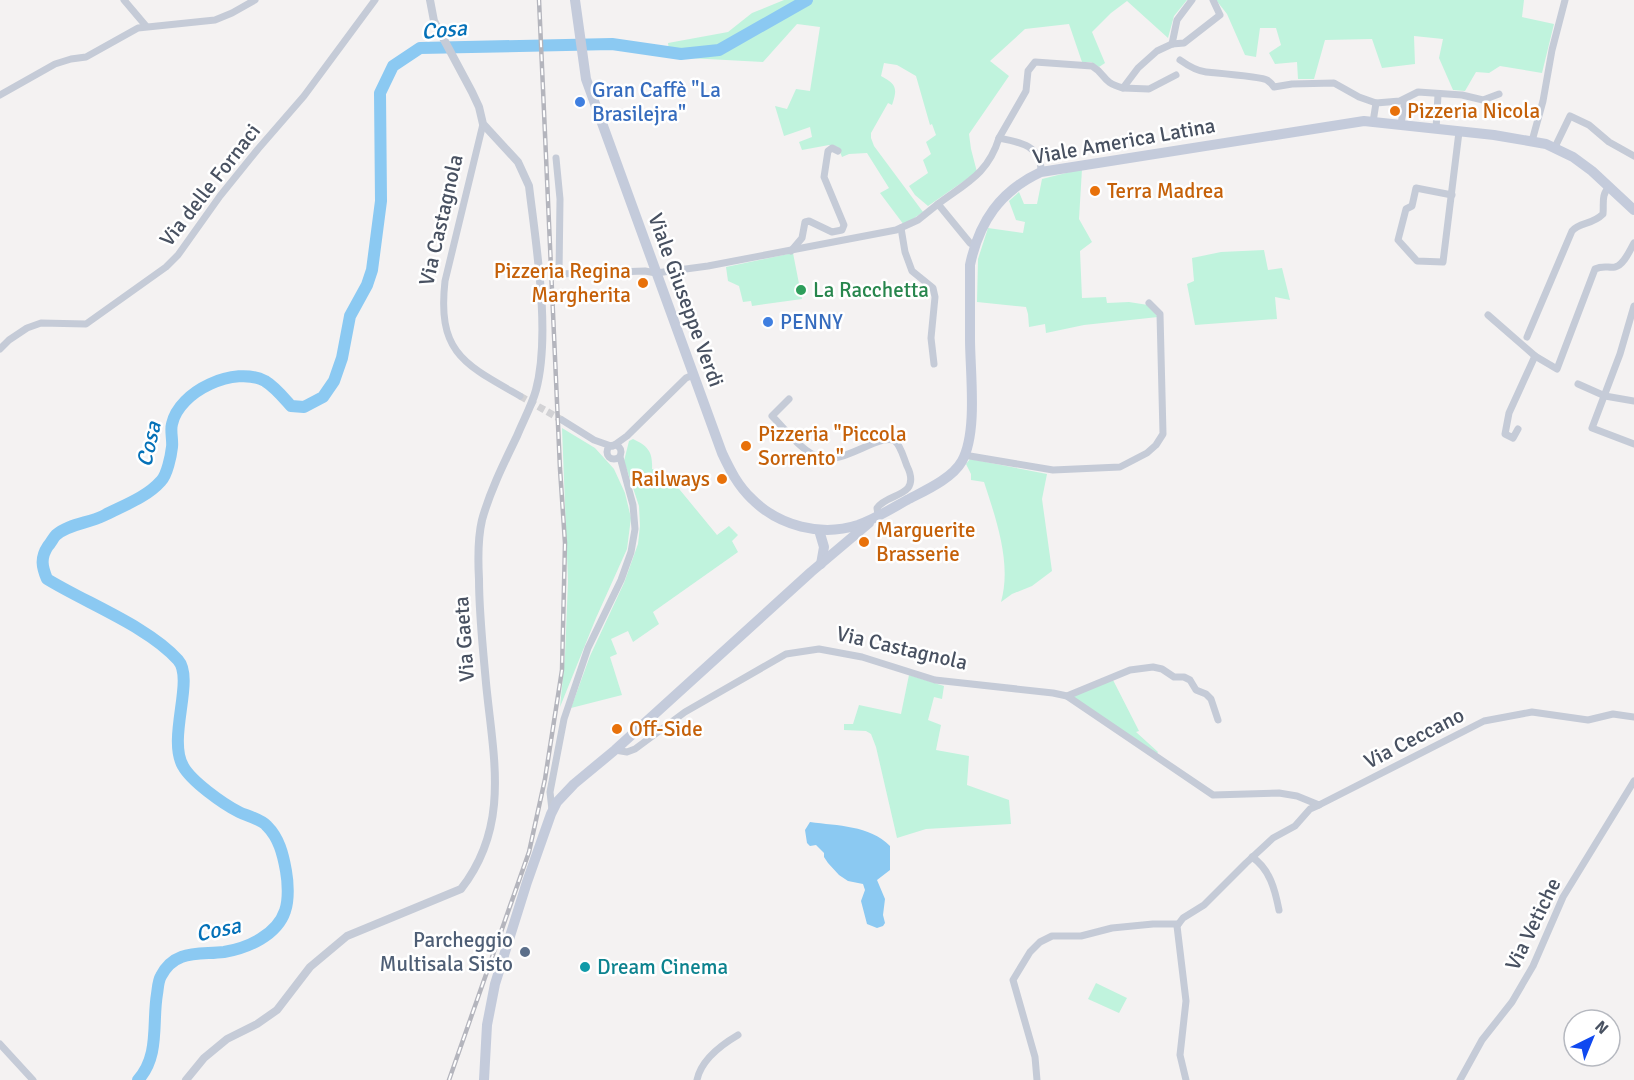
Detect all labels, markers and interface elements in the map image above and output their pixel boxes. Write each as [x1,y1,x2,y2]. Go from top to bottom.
water label: Cosa [420,14,469,45]
place label: Gran Caffè "La Brasilejra" [592,77,721,127]
marker: Gran Caffè "La Brasilejra" [573,95,587,109]
place label: Pizzeria Nicola [1407,98,1540,124]
marker: Pizzeria Nicola [1388,104,1402,118]
street label: Viale America Latina [1031,112,1217,170]
street label: Via delle Fornaci [154,118,266,252]
street label: Via Castagnola [413,152,469,288]
place label: Terra Madrea [1107,178,1224,204]
marker: Terra Madrea [1088,184,1102,198]
street label: Viale Giuseppe Verdi [642,210,730,390]
place label: Pizzeria Regina Margherita [494,258,631,308]
marker: Pizzeria Regina Margherita [636,276,650,290]
place label: La Racchetta [813,277,929,303]
marker: La Racchetta [794,283,808,297]
place label: PENNY [780,309,843,335]
marker: PENNY [761,315,775,329]
water label: Cosa [130,418,167,469]
place label: Pizzeria "Piccola Sorrento" [758,421,907,471]
marker: Pizzeria "Piccola Sorrento" [739,439,753,453]
place label: Railways [631,466,710,492]
marker: Railways [715,472,729,486]
place label: Marguerite Brasserie [876,517,976,567]
marker: Marguerite Brasserie [857,535,871,549]
street label: Via Gaeta [448,595,480,683]
street label: Via Castagnola [834,620,970,676]
street label: Via Ceccano [1360,702,1468,774]
place label: Off-Side [629,716,703,742]
marker: Off-Side [610,722,624,736]
street label: Via Vetiche [1499,874,1567,974]
water label: Cosa [193,911,244,947]
place label: Parcheggio Multisala Sisto [380,927,513,977]
marker: Parcheggio Multisala Sisto [518,945,532,959]
place label: Dream Cinema [597,954,728,980]
marker: Dream Cinema [578,960,592,974]
north arrow [1562,1008,1622,1068]
text: N [1591,1017,1612,1039]

